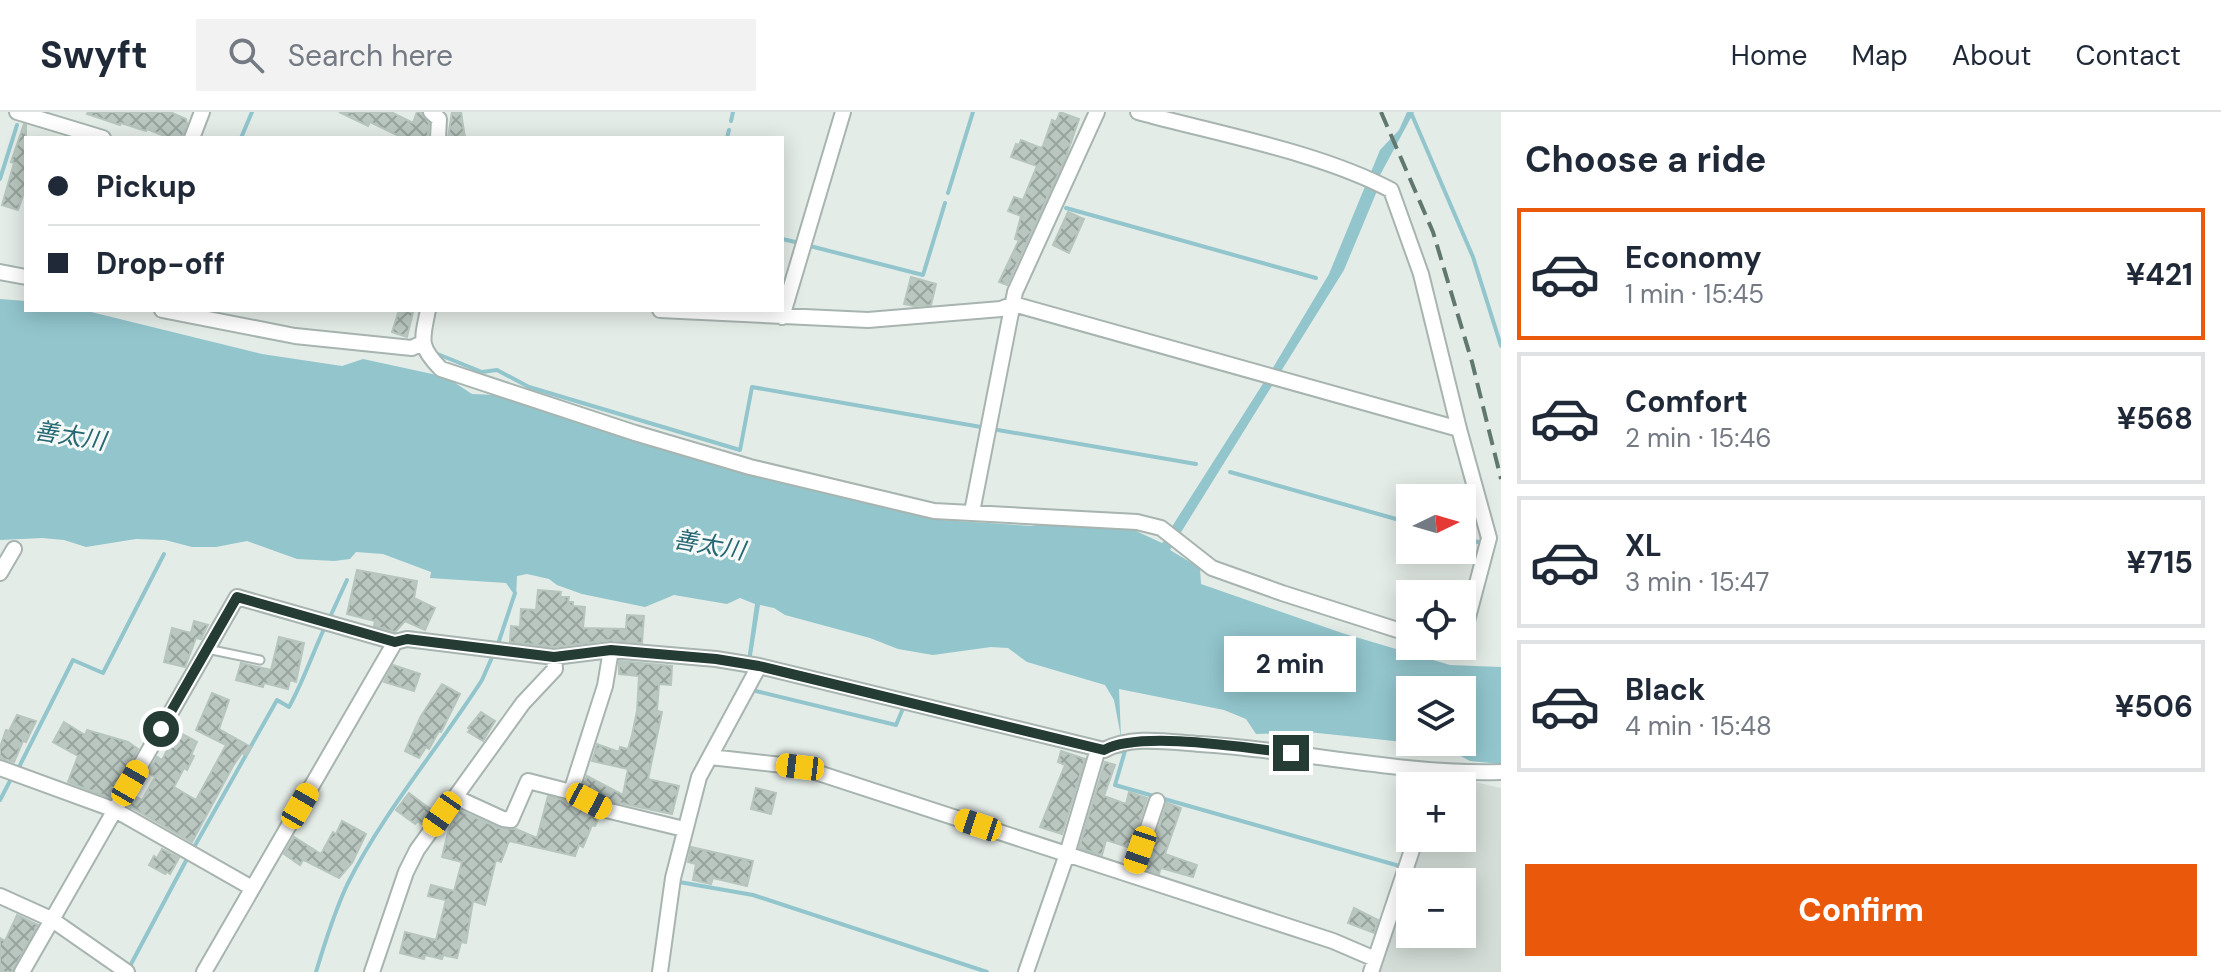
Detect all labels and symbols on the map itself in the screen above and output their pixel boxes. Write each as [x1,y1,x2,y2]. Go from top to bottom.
water label: 善太川 [32,415,111,457]
north arrow [1396,484,1476,564]
water label: 善太川 [671,523,750,567]
callout: 2 min [1225,637,1357,693]
route start [143,711,179,747]
route end [1273,735,1309,771]
car [775,752,825,782]
car [108,756,152,810]
car [278,779,322,833]
car [562,779,616,823]
car [418,787,466,841]
car [951,806,1005,844]
car [1121,823,1159,877]

